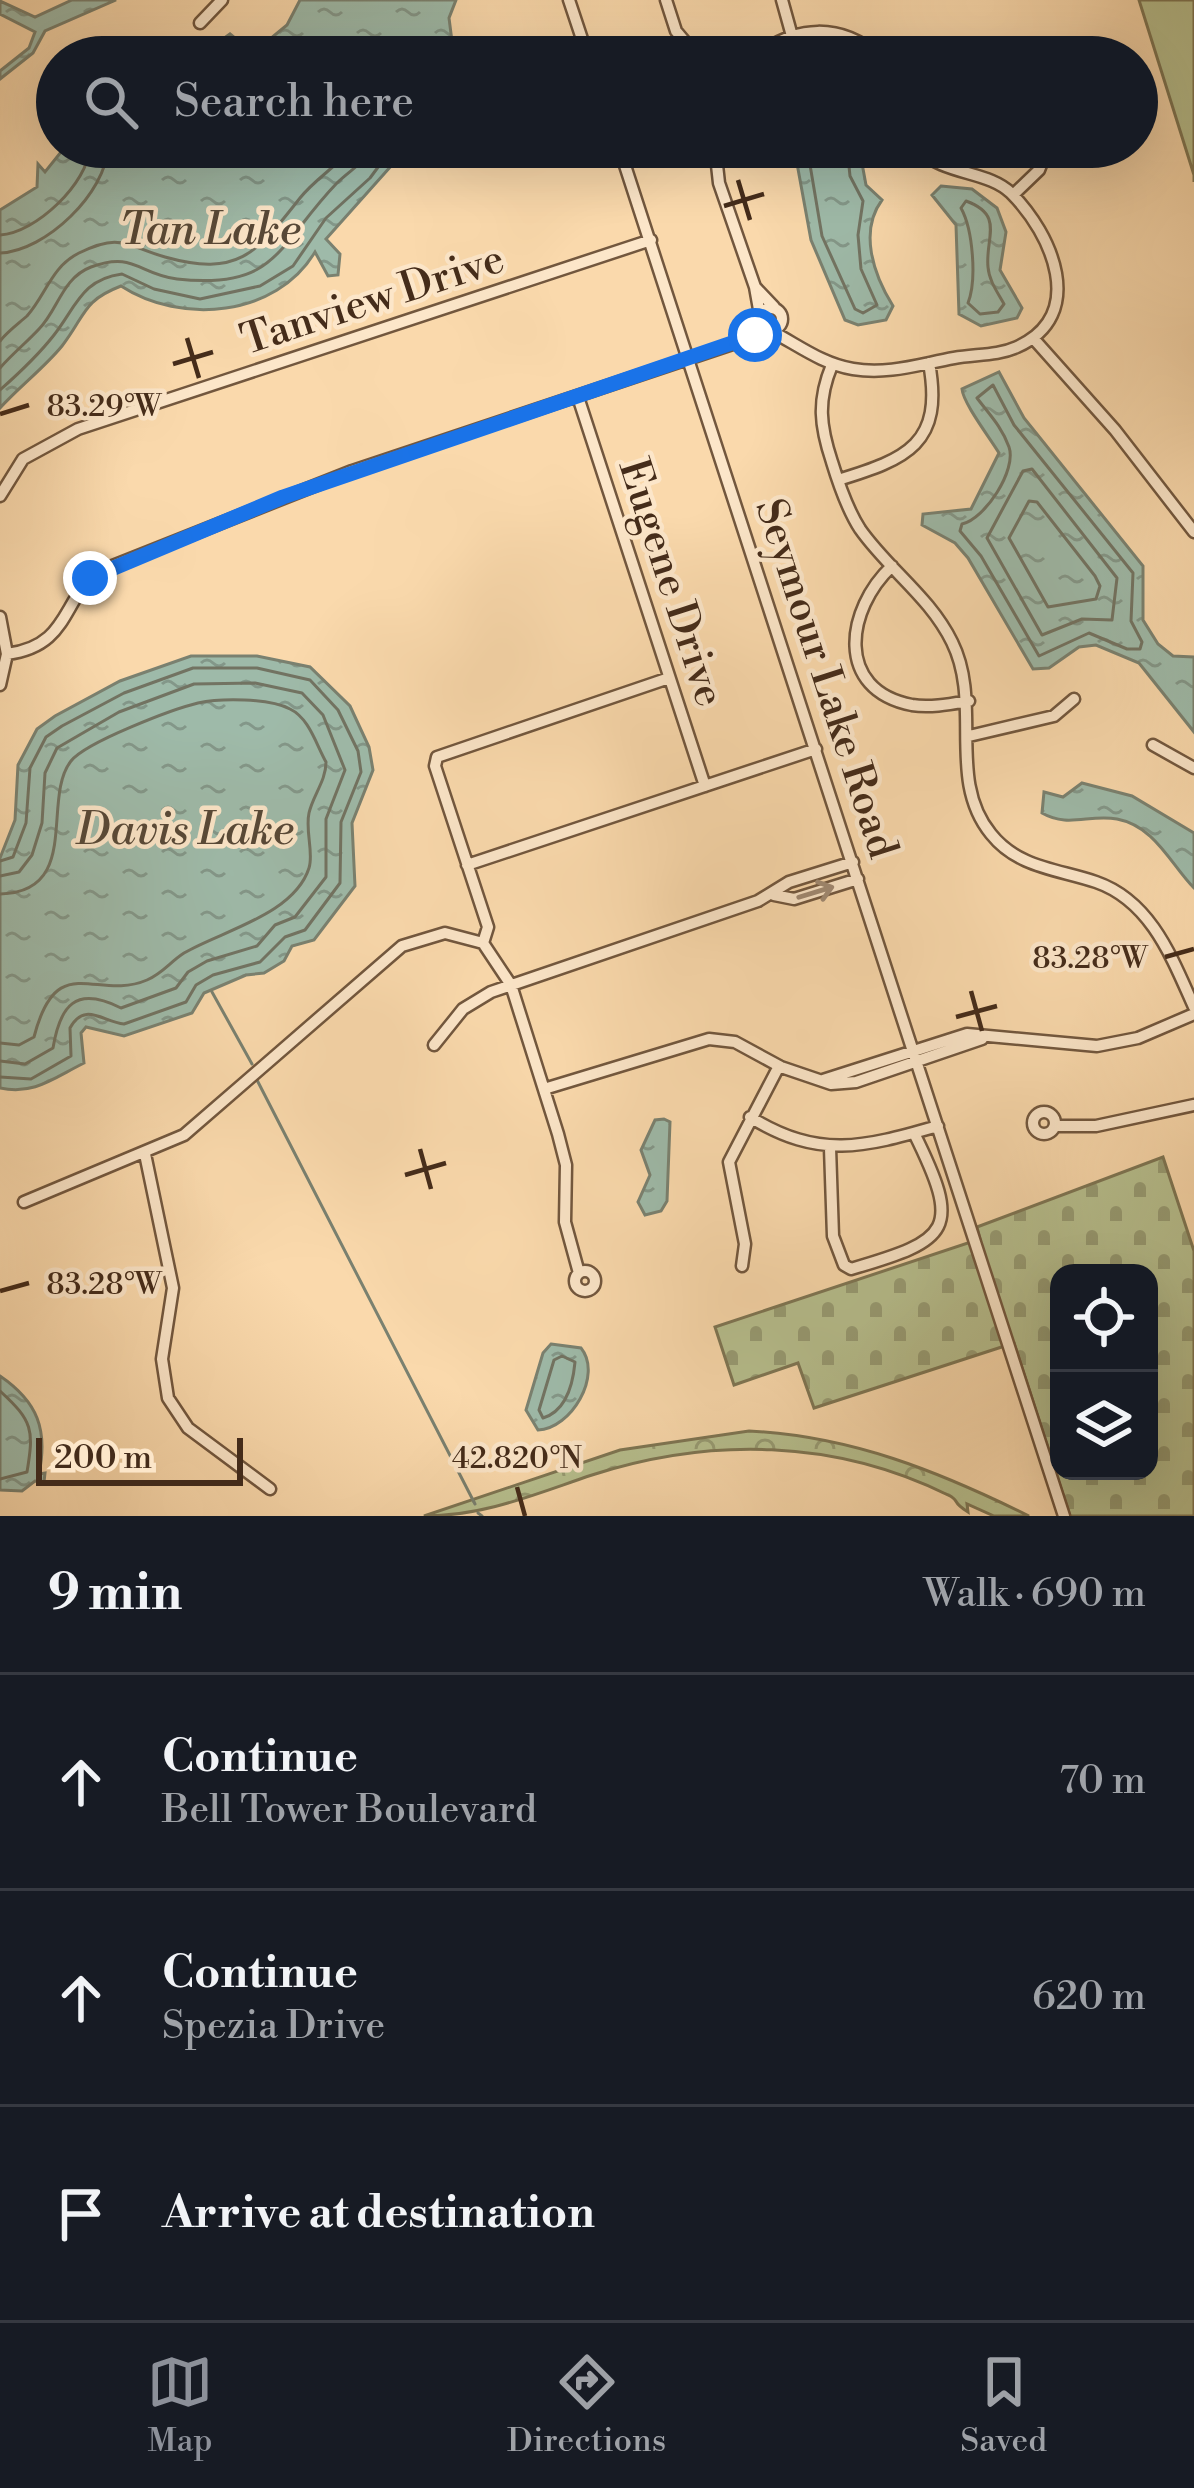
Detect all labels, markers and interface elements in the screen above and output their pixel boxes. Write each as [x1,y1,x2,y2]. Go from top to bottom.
search box [36,36,1158,168]
icon: search [78,69,144,135]
text: Search here [174,74,414,131]
water label: Tan Lake [119,202,301,259]
street label: Tanview Drive [235,233,511,368]
route start [728,308,782,362]
text: 83.29°W [46,388,162,426]
street label: Eugene Drive [605,452,736,714]
street label: Seymour Lake Road [742,492,909,866]
route end [63,551,117,605]
water label: Davis Lake [75,802,294,859]
one-way arrow [796,880,834,902]
text: 83.28°W [1032,940,1148,978]
map controls [1050,1264,1158,1480]
button: locate [1050,1264,1158,1372]
text: 83.28°W [46,1266,162,1304]
button: layers [1050,1372,1158,1480]
scale bar [36,1432,243,1485]
text: 200 m [54,1438,152,1479]
text: 42.820°N [452,1440,582,1478]
text: 9 min [48,1562,182,1626]
text: Walk · 690 m [924,1570,1146,1619]
text: Continue [162,1729,358,1786]
icon: ahead [48,1749,114,1815]
text: 70 m [1059,1757,1146,1806]
text: Bell Tower Boulevard [162,1786,537,1835]
text: Continue [162,1945,358,2002]
icon: ahead [48,1965,114,2031]
text: 620 m [1032,1973,1146,2022]
text: Spezia Drive [162,2002,385,2051]
icon: arrive [48,2181,114,2247]
text: Arrive at destination [162,2185,595,2242]
tab: Map [147,2349,213,2462]
tab: Directions [507,2349,666,2462]
tab: Saved [960,2349,1047,2462]

